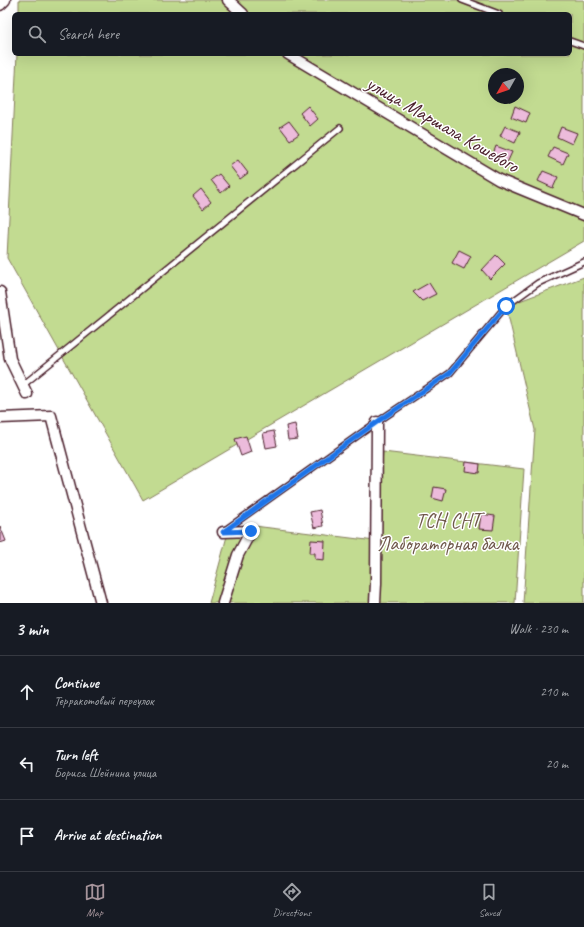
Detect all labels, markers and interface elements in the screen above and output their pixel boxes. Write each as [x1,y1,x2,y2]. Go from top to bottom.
search box [12,12,572,56]
icon: search [26,23,48,45]
text: Search here [58,25,119,44]
north arrow [488,68,524,104]
street label: улица Маршала Кошевого [361,70,524,179]
route start [497,297,515,315]
park label: ТСН СНТ Лабораторная балка [378,508,520,556]
route end [242,522,260,540]
text: 3 min [16,619,49,640]
text: Walk · 230 m [509,621,568,637]
text: Continue [54,674,99,693]
icon: ahead [16,681,38,703]
text: 210 m [540,684,568,700]
text: Терракотовый переулок [54,693,154,709]
text: Turn left [54,746,97,765]
icon: left [16,753,38,775]
text: 20 m [546,756,568,772]
text: Бориса Шейнина улица [54,765,156,781]
icon: arrive [16,825,38,847]
text: Arrive at destination [54,826,161,845]
tab: Map [84,881,106,919]
tab: Directions [273,881,311,919]
tab: Saved [478,881,500,919]

